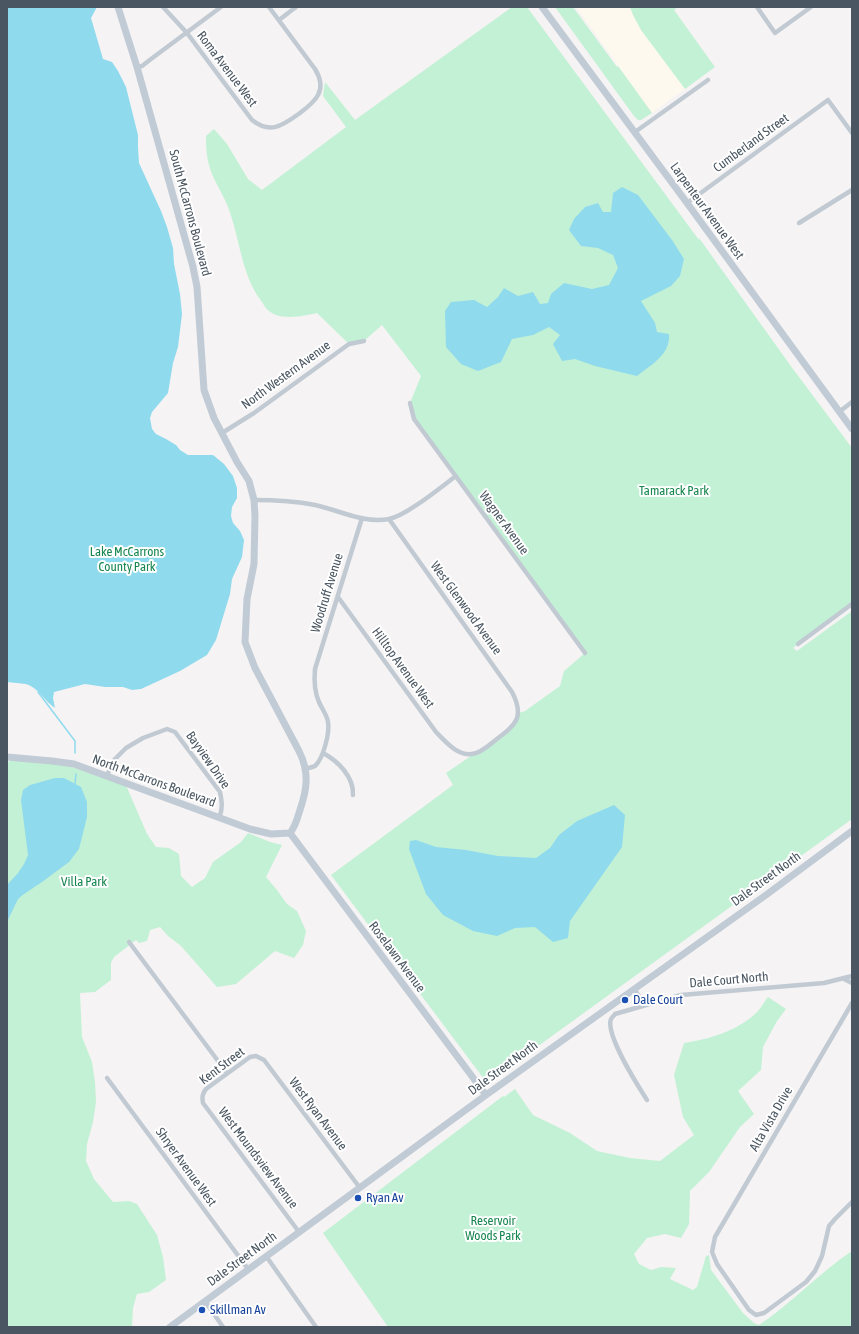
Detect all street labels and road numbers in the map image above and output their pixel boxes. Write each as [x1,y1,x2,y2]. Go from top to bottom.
street label: Roma Avenue West [193,28,261,110]
street label: Cumberland Street [710,110,792,176]
street label: South McCarrons Boulevard [166,148,214,278]
street label: Larpenteur Avenue West [667,160,747,262]
street label: North Western Avenue [238,337,334,413]
street label: Wagner Avenue [476,488,532,558]
street label: Woodruff Avenue [308,551,346,635]
street label: West Glenwood Avenue [427,558,505,658]
street label: Hilltop Avenue West [368,625,438,711]
street label: Bayview Drive [183,728,233,792]
street label: North McCarrons Boulevard [90,751,218,811]
street label: Dale Street North [728,849,804,909]
street label: Roselawn Avenue [365,919,429,995]
street label: Dale Court North [689,969,769,991]
street label: Dale Street North [465,1038,541,1098]
street label: Kent Street [196,1044,248,1088]
street label: West Ryan Avenue [286,1075,350,1153]
street label: Alta Vista Drive [746,1084,796,1154]
street label: West Moundsview Avenue [215,1104,301,1212]
street label: Shryer Avenue West [152,1125,220,1209]
street label: Dale Street North [204,1229,280,1289]

